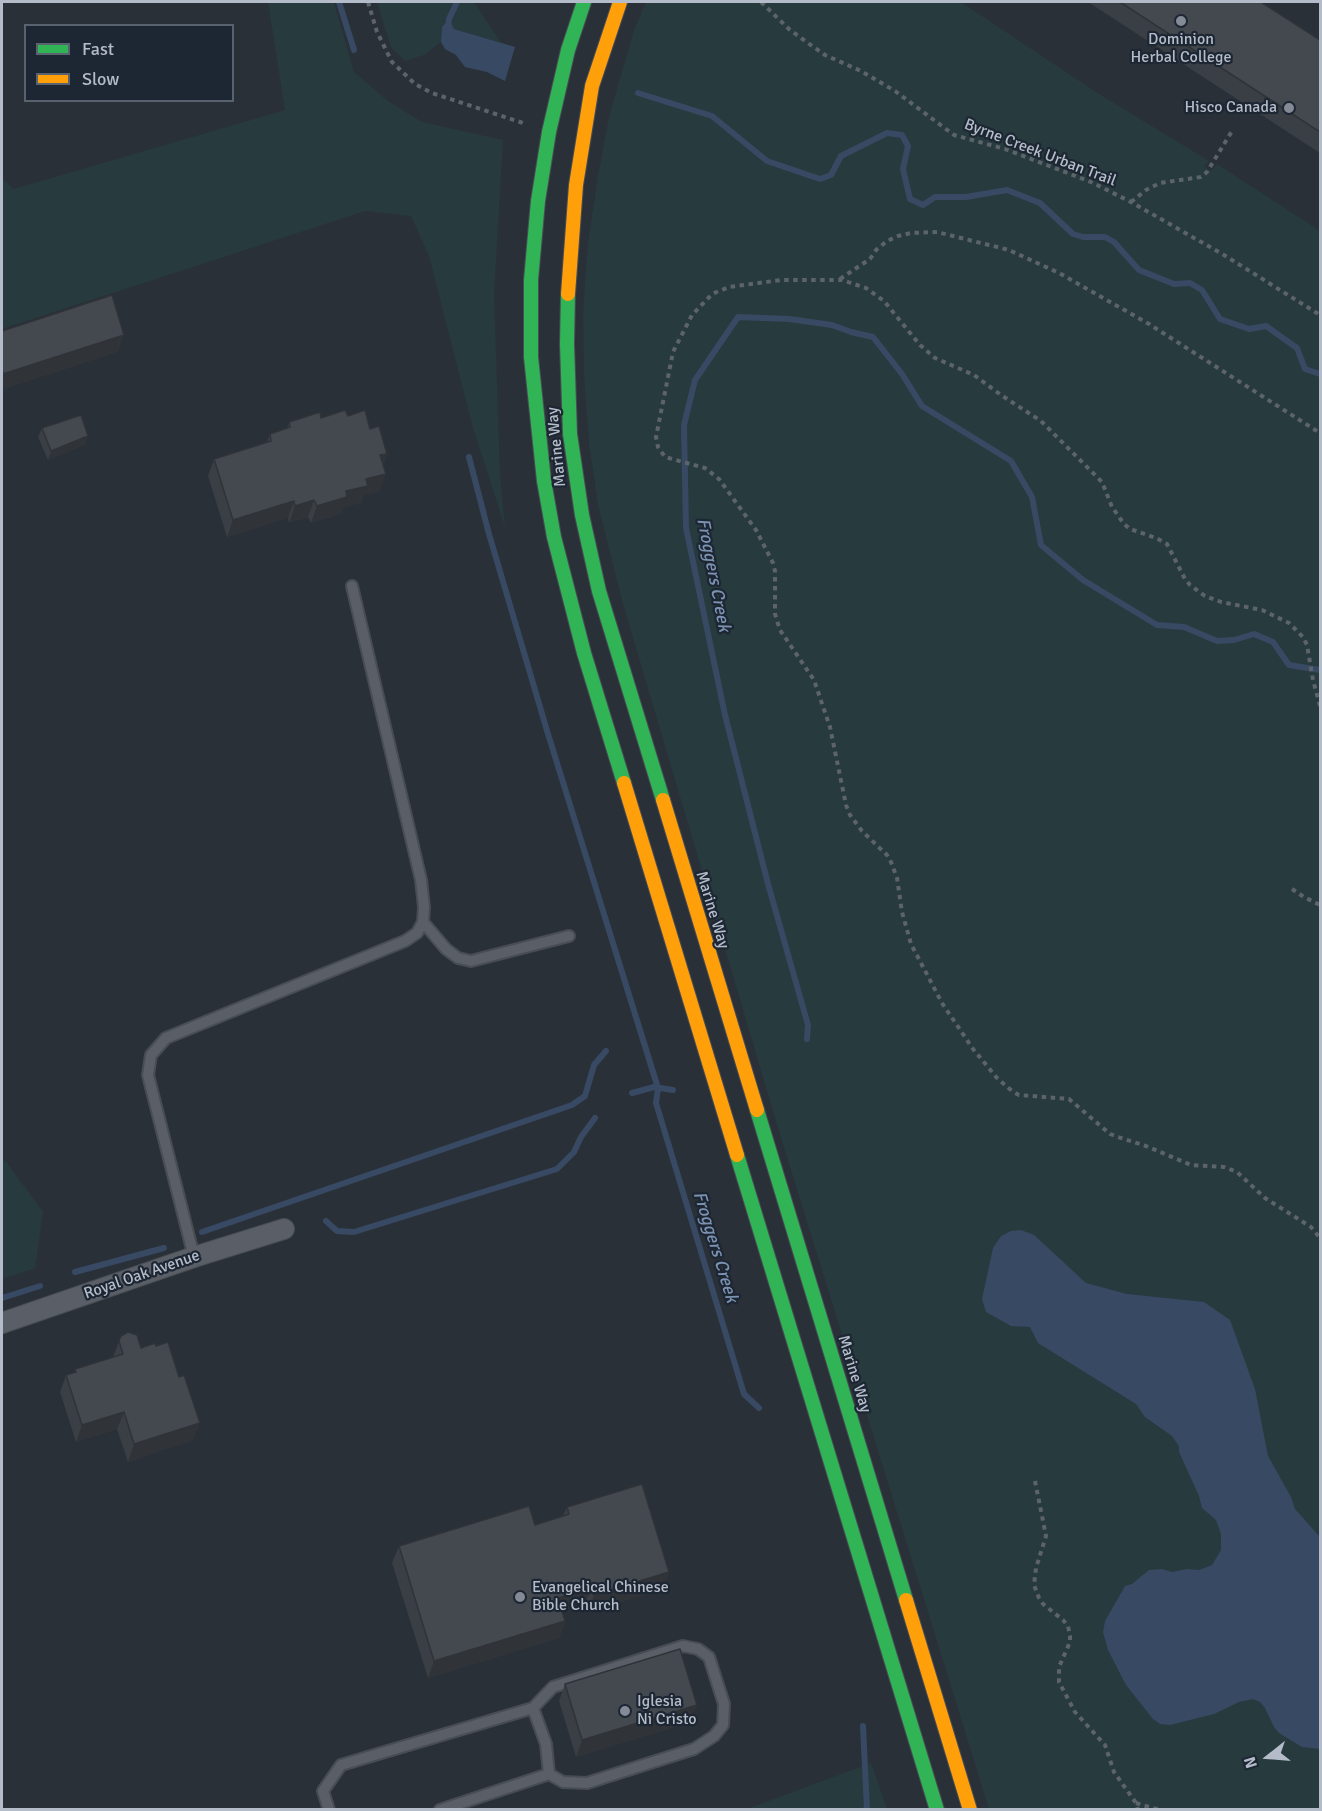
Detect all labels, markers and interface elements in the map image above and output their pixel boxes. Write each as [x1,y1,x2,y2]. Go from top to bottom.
marker: Dominion Herbal College [1174,14,1188,28]
legend [24,24,234,102]
place label: Dominion Herbal College [1131,30,1231,68]
text: Fast [82,38,114,60]
text: Slow [82,68,119,90]
place label: Hisco Canada [1185,98,1277,118]
marker: Hisco Canada [1282,101,1296,115]
street label: Byrne Creek Urban Trail [961,115,1119,191]
street label: Marine Way [543,406,571,488]
water label: Froggers Creek [691,516,735,634]
street label: Marine Way [691,869,733,951]
water label: Froggers Creek [688,1189,742,1305]
street label: Royal Oak Avenue [82,1246,202,1304]
street label: Marine Way [833,1333,875,1415]
place label: Evangelical Chinese Bible Church [532,1578,669,1616]
marker: Evangelical Chinese Bible Church [513,1590,527,1604]
place label: Iglesia Ni Cristo [637,1692,697,1730]
marker: Iglesia Ni Cristo [618,1704,632,1718]
north arrow [1238,1727,1298,1787]
text: N [1240,1754,1262,1771]

